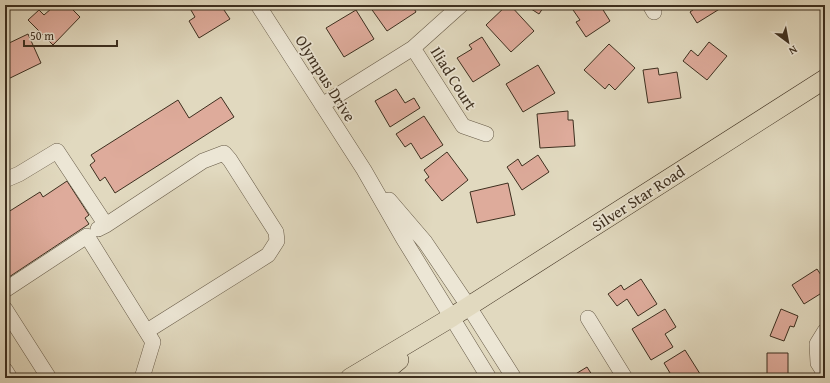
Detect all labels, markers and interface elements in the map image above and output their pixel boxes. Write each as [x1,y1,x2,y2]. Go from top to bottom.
scale bar [24,22,117,48]
north arrow [768,22,808,62]
text: 50 m [30,27,54,44]
street label: Olympus Drive [290,30,362,126]
street label: Iliad Court [425,41,483,115]
text: N [785,42,801,60]
street label: Silver Star Road [587,159,690,237]

